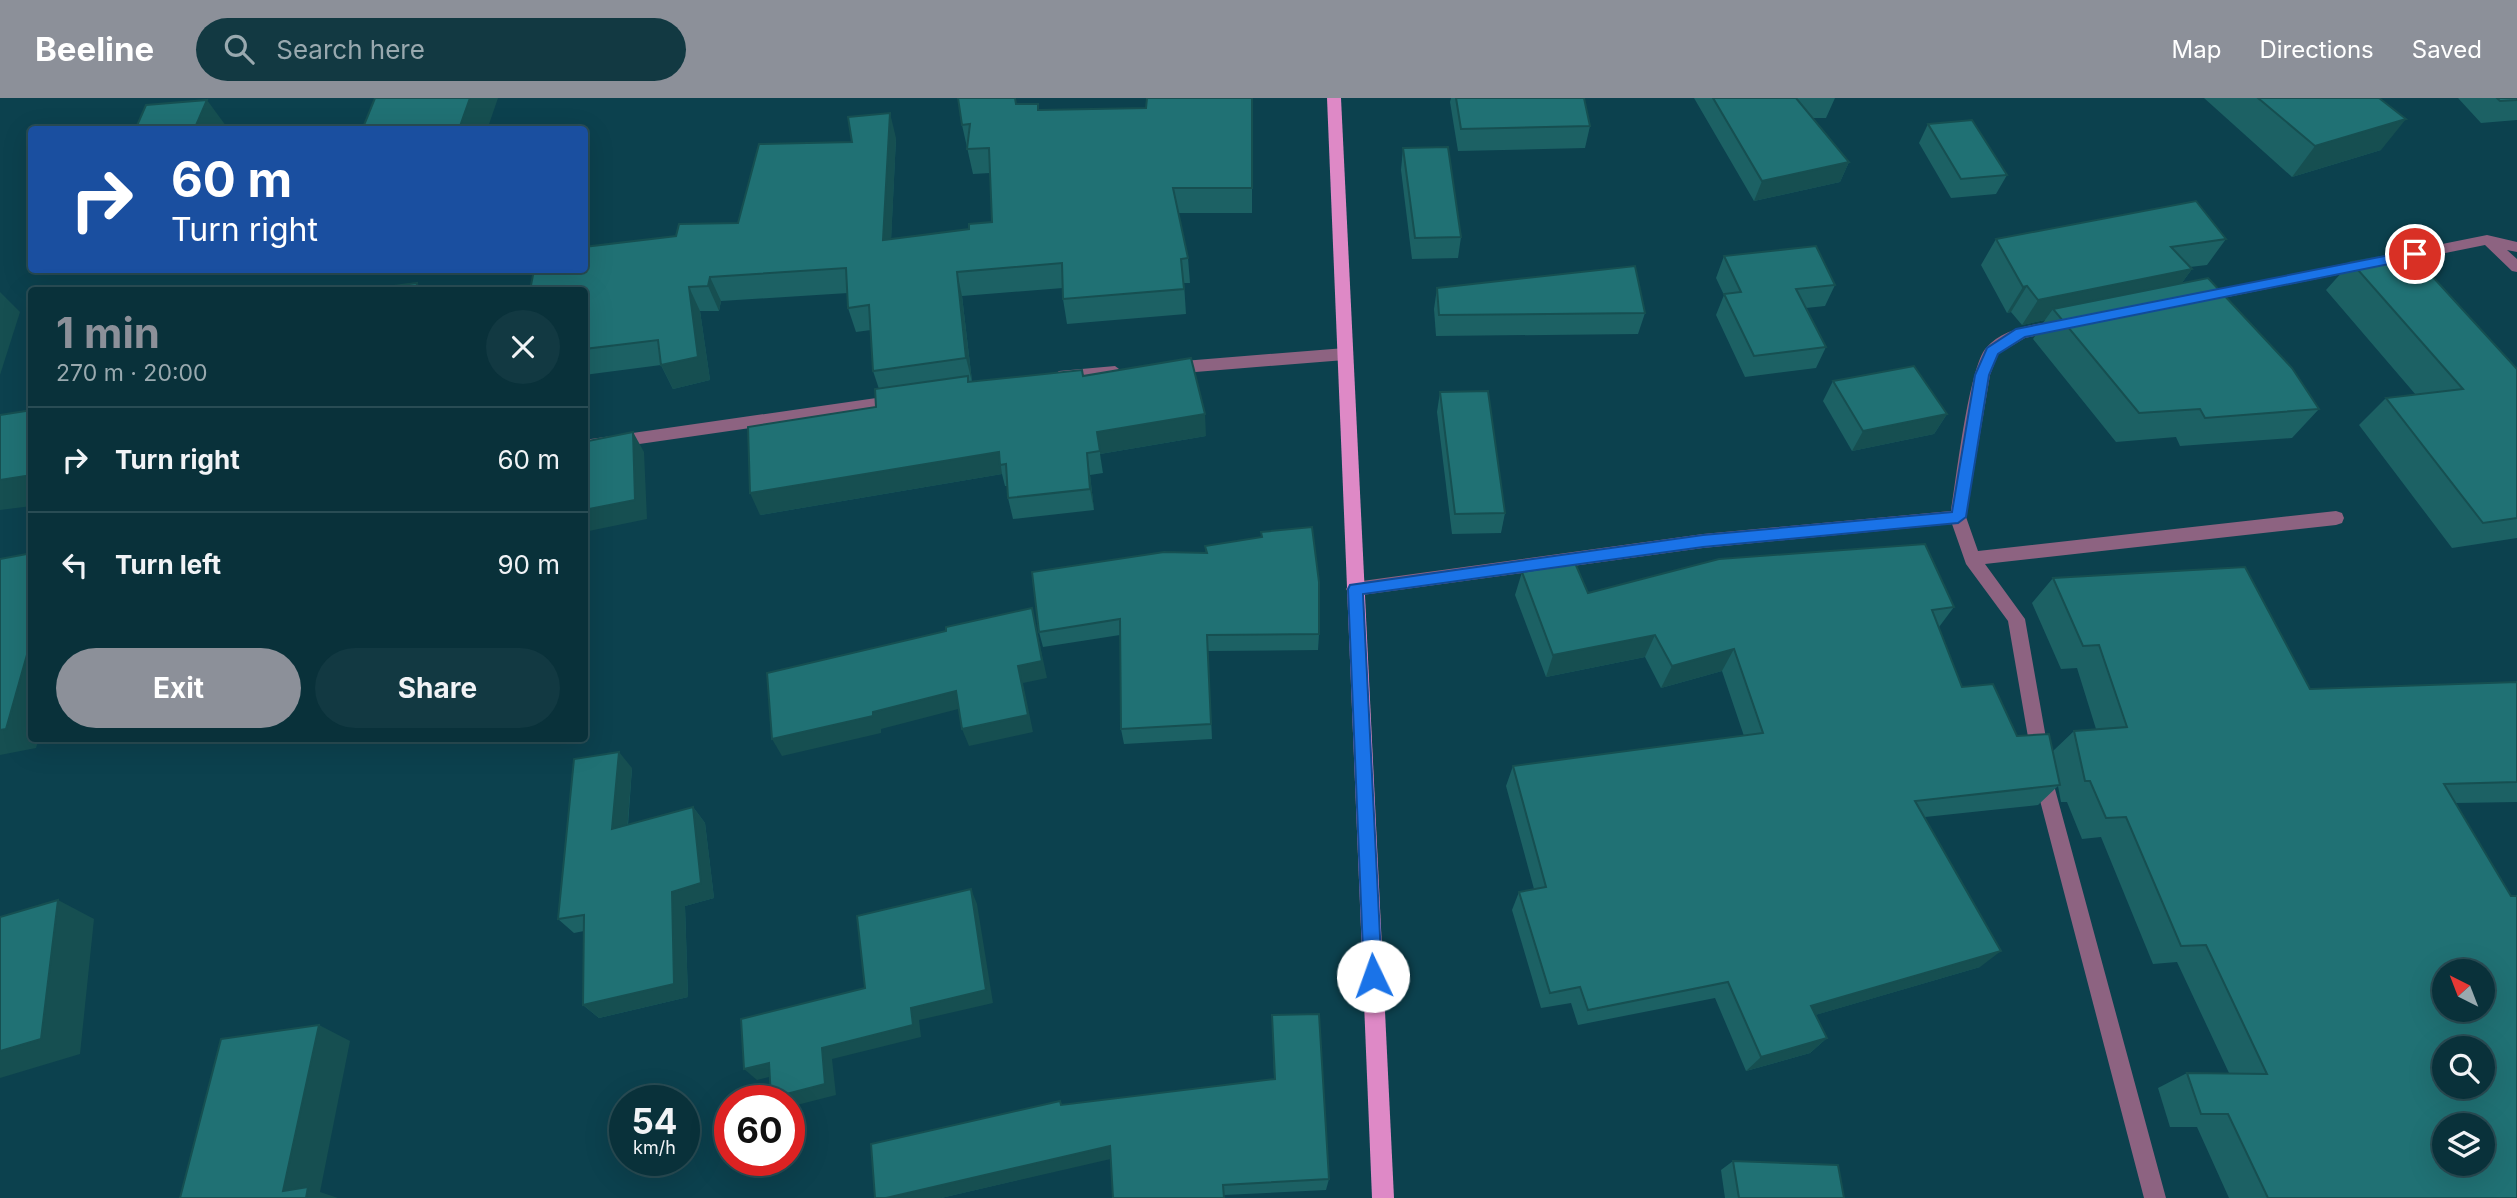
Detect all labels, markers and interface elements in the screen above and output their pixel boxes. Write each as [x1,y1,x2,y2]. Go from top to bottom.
search box [196,18,686,81]
text: Beeline [35,29,154,69]
icon: search [220,30,258,68]
text: Search here [276,34,425,65]
text: Map [2172,35,2221,64]
text: Directions [2259,35,2374,64]
text: Saved [2412,35,2482,64]
text: 60 m [171,150,292,209]
icon: right [56,154,147,245]
text: Turn right [171,210,318,249]
pin [2385,224,2445,284]
icon: arrive [2396,235,2434,273]
text: 1 min [56,307,160,358]
button: close [486,310,560,384]
text: 270 m · 20:00 [56,359,208,387]
icon: right [56,441,94,479]
text: Turn right [115,444,240,475]
text: 60 m [497,444,560,475]
icon: left [56,546,94,584]
text: Turn left [115,549,221,580]
text: 90 m [497,549,560,580]
button: Exit [56,648,301,728]
button: Share [315,648,560,728]
position arrow [1336,939,1410,1013]
north arrow [2432,959,2496,1022]
map controls [2432,959,2495,1176]
button: search [2432,1036,2495,1099]
speed limit sign: 60 [714,1085,805,1176]
text: 54 [631,1100,678,1142]
button: layers [2432,1113,2495,1176]
text: km/h [633,1137,676,1158]

